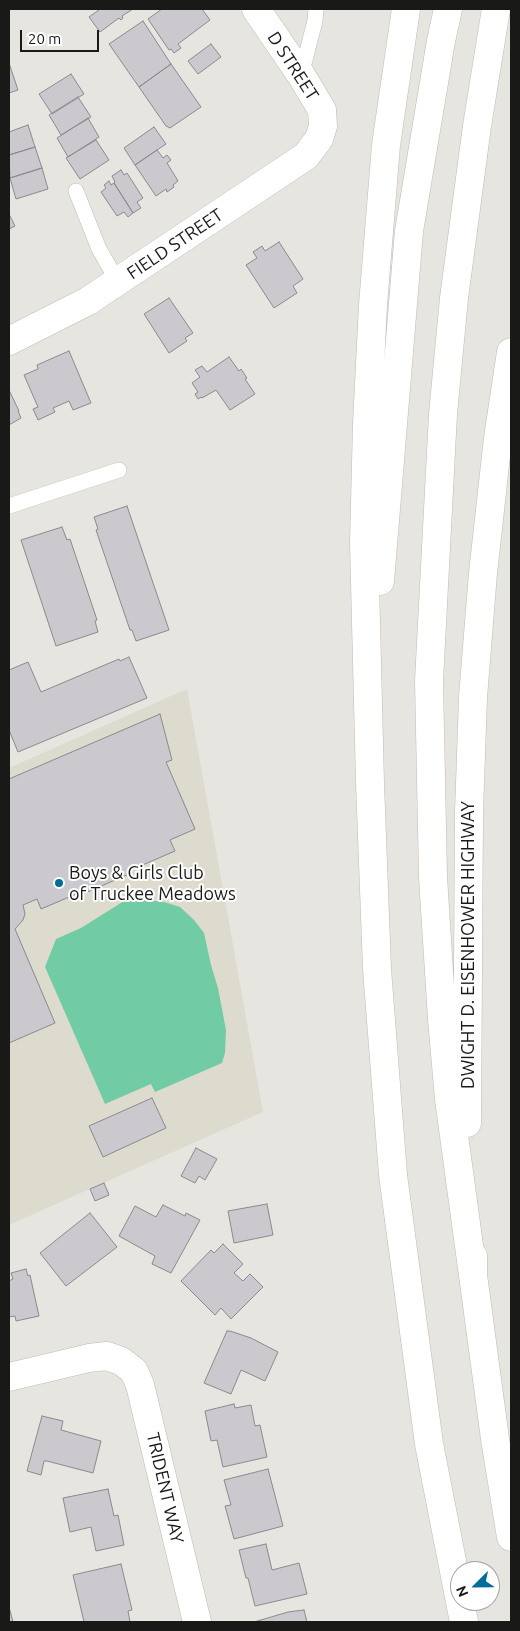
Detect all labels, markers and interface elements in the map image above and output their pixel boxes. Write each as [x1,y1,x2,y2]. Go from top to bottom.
scale bar [22,20,101,52]
street label: D STREET [263,28,323,104]
text: 20 m [28,30,61,47]
street label: FIELD STREET [123,204,227,284]
street label: DWIGHT D. EISENHOWER HIGHWAY [457,801,479,1089]
place label: Boys & Girls Club of Truckee Meadows [69,862,236,904]
marker: Boys & Girls Club of Truckee Meadows [53,877,65,889]
street label: TRIDENT WAY [142,1431,188,1545]
north arrow [450,1561,500,1611]
text: N [453,1584,472,1599]

